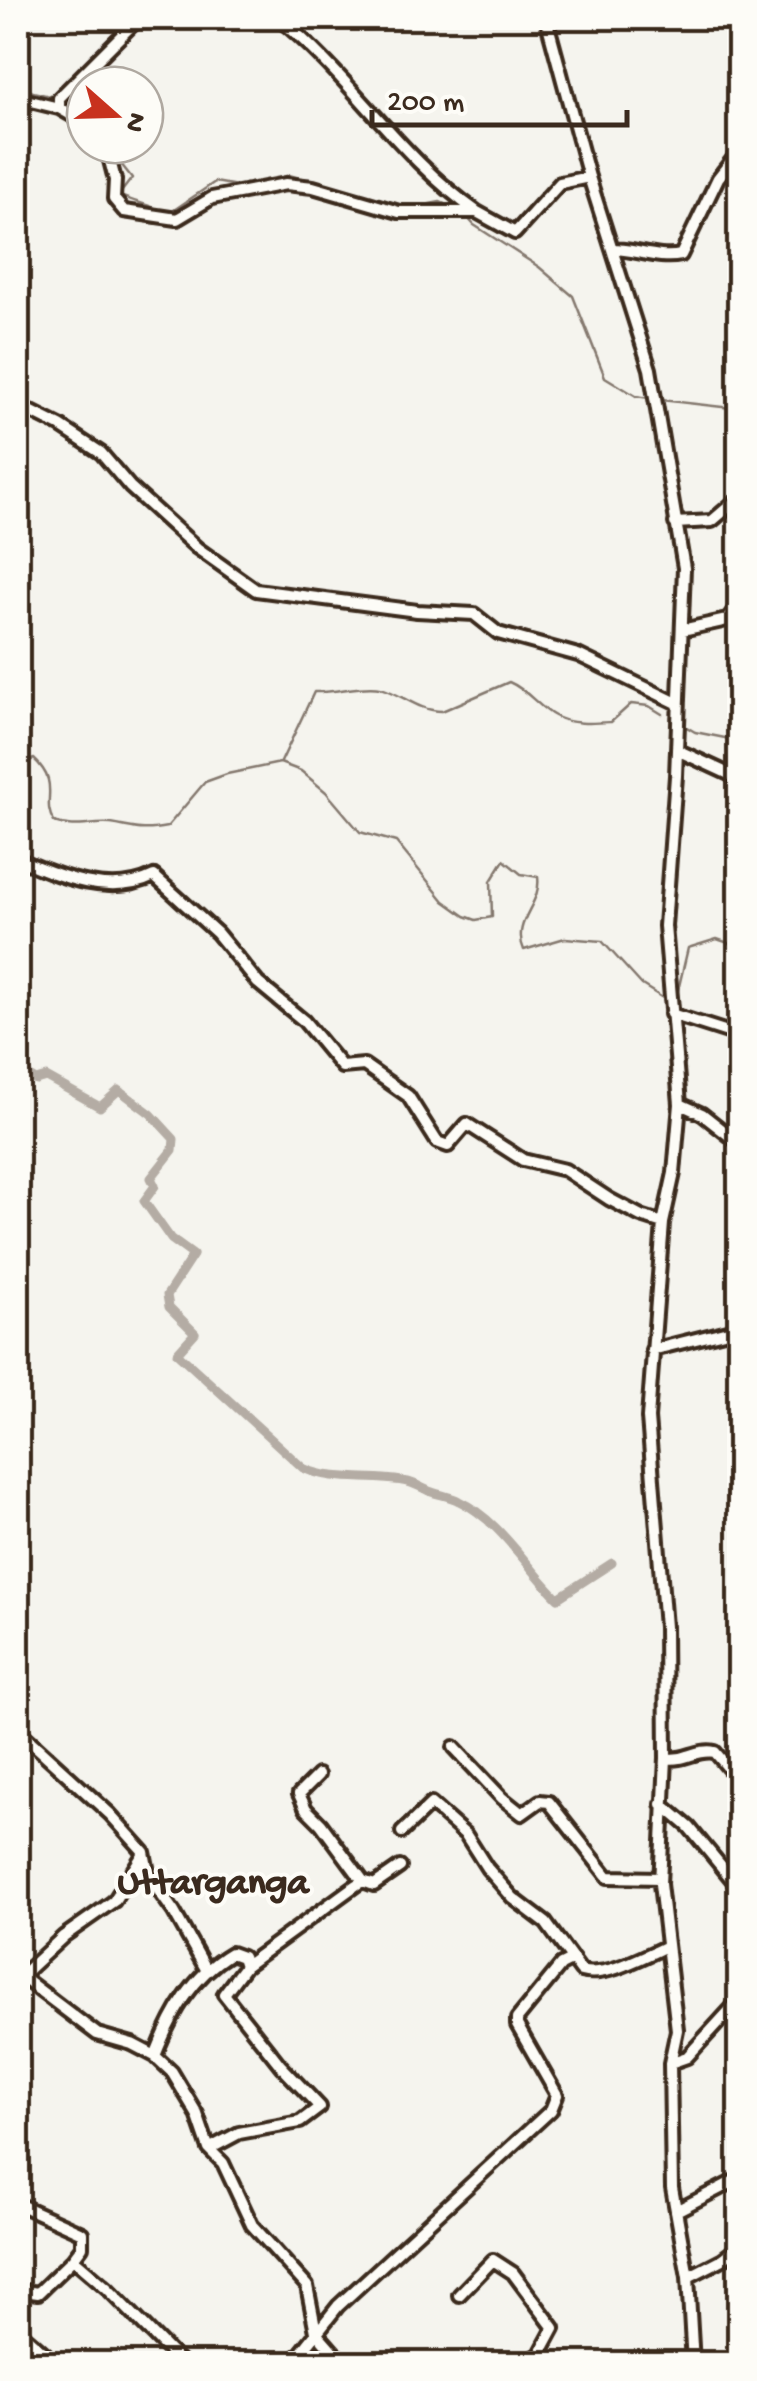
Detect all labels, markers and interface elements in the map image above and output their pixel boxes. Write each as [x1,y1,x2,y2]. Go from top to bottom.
north arrow [65,65,165,165]
scale bar [372,65,627,127]
text: 200 m [387,87,464,122]
text: N [116,108,153,136]
district label: Uttarganga [118,1863,310,1907]

